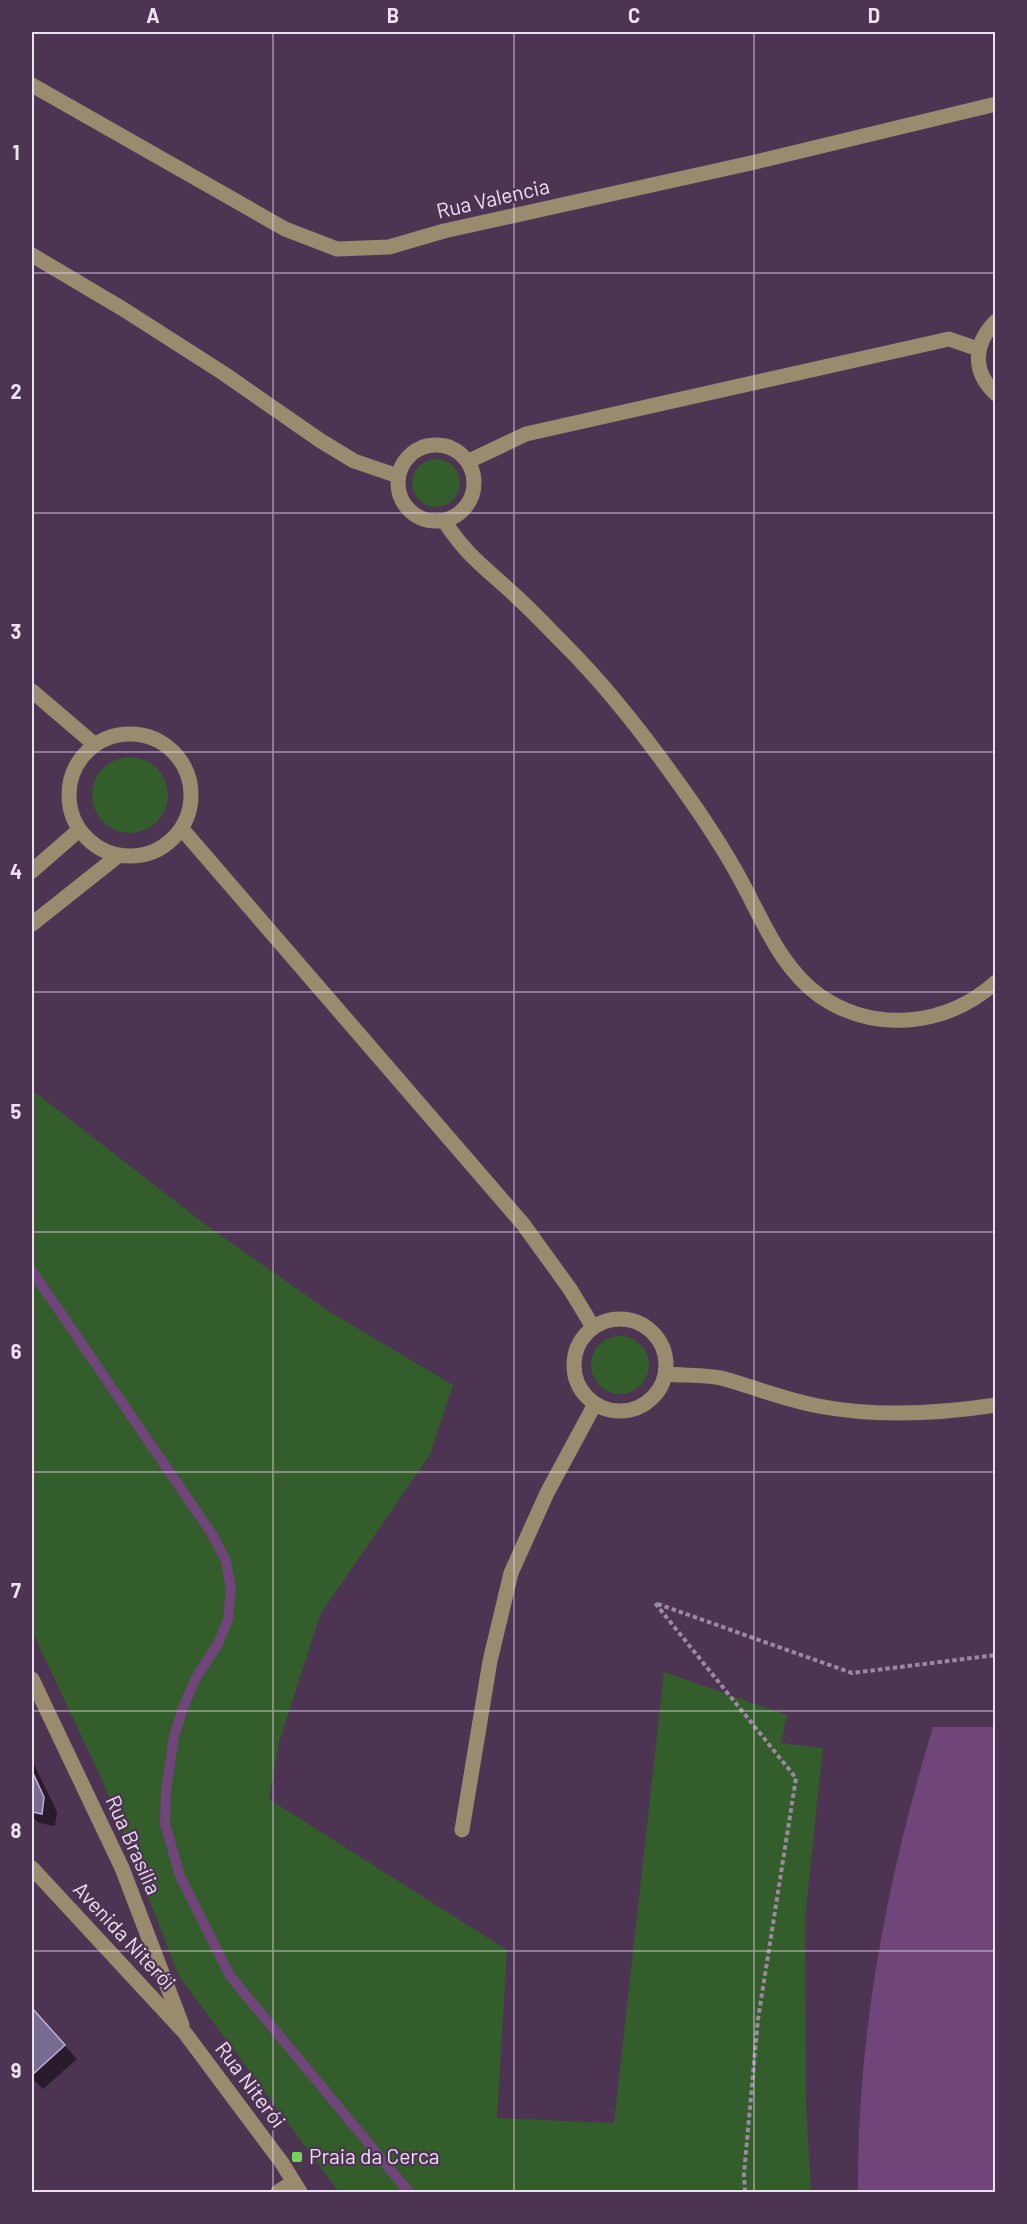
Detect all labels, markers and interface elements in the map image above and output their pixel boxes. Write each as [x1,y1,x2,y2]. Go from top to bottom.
text: A [146,3,160,27]
text: B [387,3,399,27]
text: C [628,3,640,27]
text: D [868,3,880,27]
text: 1 [12,140,20,164]
street label: Rua Valencia [434,172,552,223]
text: 2 [10,379,22,403]
text: 3 [11,619,21,643]
text: 4 [10,859,22,883]
text: 5 [11,1099,22,1123]
text: 6 [11,1339,22,1363]
text: 7 [11,1578,21,1602]
street label: Rua Brasília [101,1791,167,1898]
text: 8 [11,1818,22,1842]
street label: Avenida Niterói [69,1876,181,1994]
street label: Rua Niterói [211,2036,292,2132]
text: 9 [11,2058,21,2082]
place label: Praia da Cerca [309,2143,440,2168]
marker: Praia da Cerca [290,2150,304,2164]

